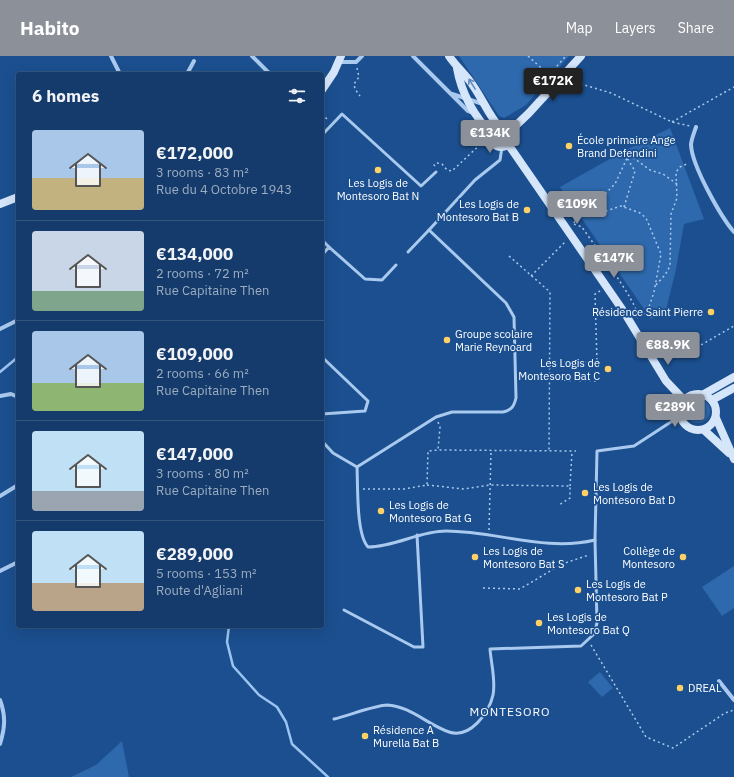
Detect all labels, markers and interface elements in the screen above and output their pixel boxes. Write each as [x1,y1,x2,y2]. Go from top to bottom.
text: Habito [20,16,79,40]
text: Map [566,19,593,37]
text: Layers [615,19,656,37]
text: Share [678,19,714,37]
pin: €172K [525,68,581,102]
text: €172K [533,72,573,89]
one-way arrow [467,79,476,90]
text: 6 homes [32,85,99,107]
icon: filters [286,85,308,107]
pin: €134K [462,120,518,154]
text: €134K [470,124,510,141]
place label: École primaire Ange Brand Defendini [577,133,676,160]
marker: École primaire Ange Brand Defendini [564,141,574,151]
text: €172,000 [156,142,233,164]
icon: home [64,146,112,194]
text: 3 rooms · 83 m² [156,164,249,181]
marker: Les Logis de Montesoro Bat N [373,165,383,175]
place label: Les Logis de Montesoro Bat N [337,176,419,203]
text: Rue du 4 Octobre 1943 [156,181,292,198]
pin: €109K [549,191,605,225]
text: €109K [557,195,597,212]
place label: Les Logis de Montesoro Bat B [437,197,519,224]
marker: Les Logis de Montesoro Bat B [522,205,532,215]
text: €134,000 [156,243,233,265]
pin: €147K [586,245,642,279]
icon: home [64,247,112,295]
text: €147K [594,249,634,266]
text: 2 rooms · 72 m² [156,265,249,282]
text: Rue Capitaine Then [156,282,269,299]
place label: Résidence Saint Pierre [592,305,703,319]
marker: Résidence Saint Pierre [706,307,716,317]
place label: Groupe scolaire Marie Reynoard [455,327,533,354]
pin: €88.9K [635,332,701,366]
marker: Groupe scolaire Marie Reynoard [442,335,452,345]
text: €88.9K [646,336,690,353]
text: €109,000 [156,343,233,365]
icon: home [64,347,112,395]
place label: Les Logis de Montesoro Bat C [518,356,600,383]
marker: Les Logis de Montesoro Bat C [603,364,613,374]
text: 2 rooms · 66 m² [156,365,249,382]
text: Rue Capitaine Then [156,382,269,399]
pin: €289K [647,394,703,428]
text: €289K [655,398,695,415]
text: €147,000 [156,443,233,465]
icon: home [64,447,112,495]
text: 3 rooms · 80 m² [156,465,249,482]
place label: Les Logis de Montesoro Bat D [593,480,675,507]
text: Rue Capitaine Then [156,482,269,499]
marker: Les Logis de Montesoro Bat D [580,488,590,498]
place label: Les Logis de Montesoro Bat G [389,498,472,525]
marker: Les Logis de Montesoro Bat G [376,506,386,516]
text: €289,000 [156,543,233,565]
place label: Les Logis de Montesoro Bat S [483,544,564,571]
place label: Collège de Montesoro [622,544,675,571]
icon: home [64,547,112,595]
marker: Les Logis de Montesoro Bat S [470,552,480,562]
marker: Collège de Montesoro [678,552,688,562]
text: 5 rooms · 153 m² [156,565,257,582]
place label: Les Logis de Montesoro Bat P [586,577,668,604]
text: Route d'Agliani [156,582,243,599]
marker: Les Logis de Montesoro Bat P [573,585,583,595]
place label: Les Logis de Montesoro Bat Q [547,610,630,637]
marker: Les Logis de Montesoro Bat Q [534,618,544,628]
place label: DREAL [688,681,722,695]
marker: DREAL [675,683,685,693]
district label: MONTESORO [469,704,551,719]
place label: Résidence A Murella Bat B [373,723,439,750]
marker: Résidence A Murella Bat B [360,731,370,741]

